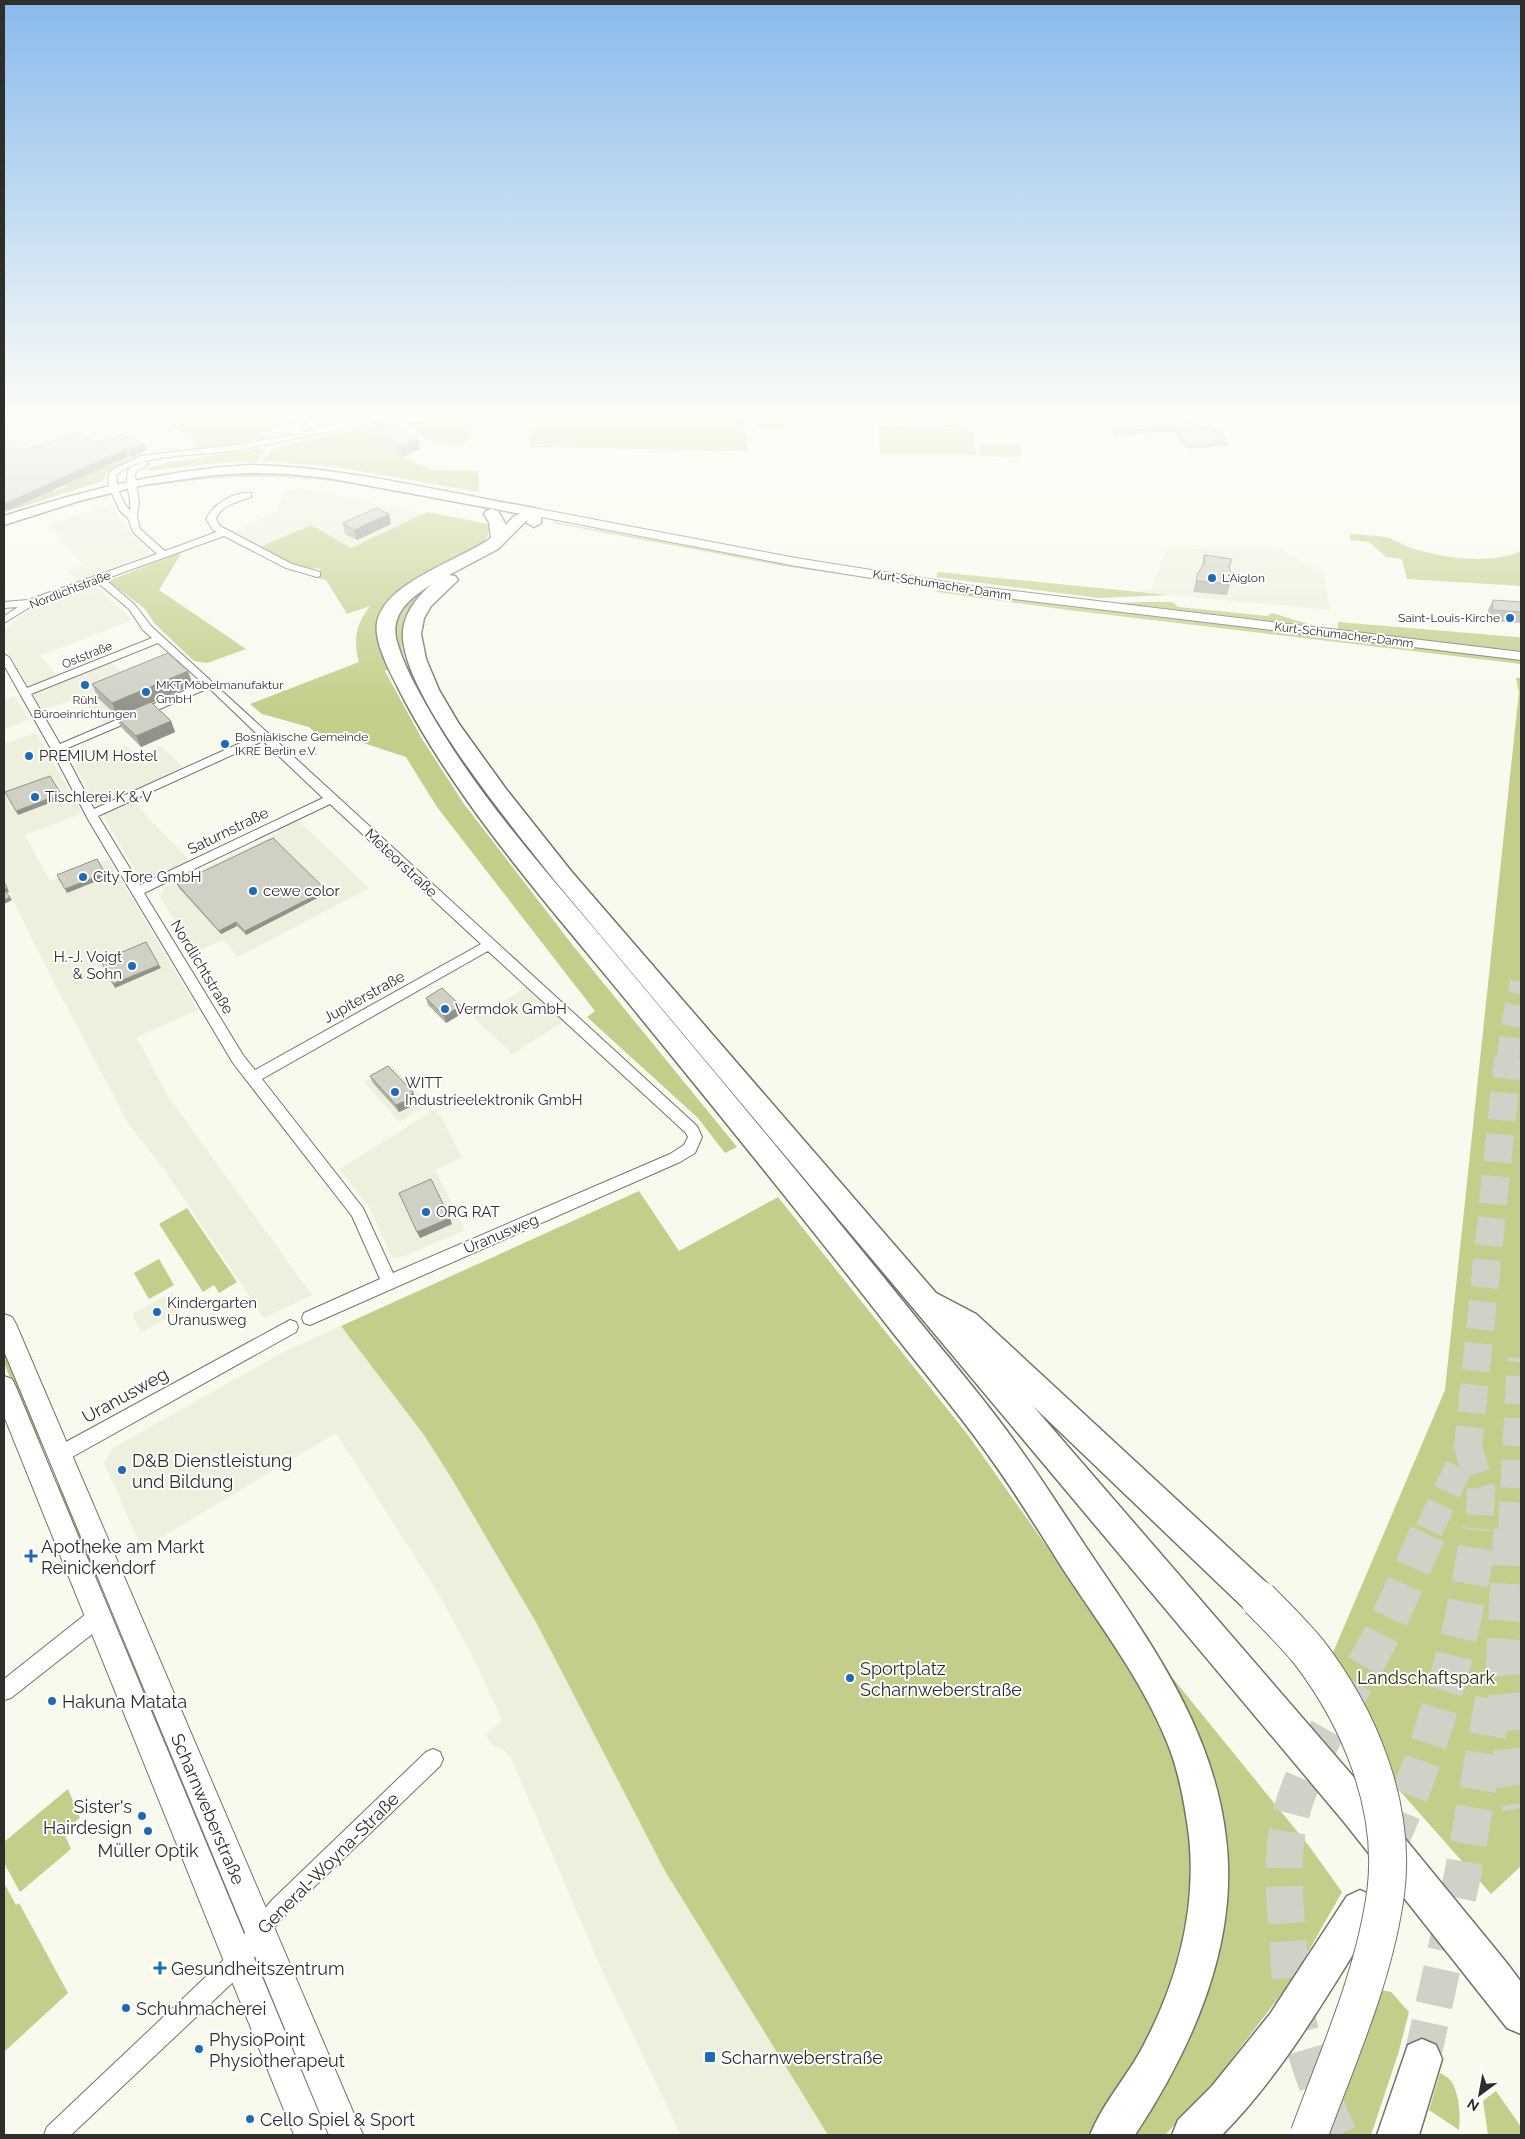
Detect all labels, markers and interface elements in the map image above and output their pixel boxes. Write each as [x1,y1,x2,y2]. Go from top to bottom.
street label: Kurt-Schumacher-Damm [872,567,1012,603]
street label: Nordlichtstraße [28,568,112,612]
place label: L'Aiglon [1222,571,1265,585]
marker: L'Aiglon [1206,572,1218,584]
place label: Saint-Louis-Kirche [1398,611,1500,625]
marker: Saint-Louis-Kirche [1504,612,1516,624]
street label: Kurt-Schumacher-Damm [1274,620,1414,650]
street label: Oststraße [60,639,114,671]
place label: MKT Möbelmanufaktur GmbH [156,678,284,706]
marker: Rühl Büroeinrichtungen [79,679,91,691]
marker: MKT Möbelmanufaktur GmbH [140,686,152,698]
place label: Rühl Büroeinrichtungen [34,693,136,721]
place label: Bosniakische Gemeinde IKRE Berlin e.V. [235,730,368,758]
marker: Bosniakische Gemeinde IKRE Berlin e.V. [219,738,231,750]
place label: PREMIUM Hostel [39,747,158,765]
marker: PREMIUM Hostel [23,750,35,762]
place label: Tischlerei K & V [45,788,152,806]
marker: Tischlerei K & V [29,791,41,803]
street label: Saturnstraße [185,804,272,858]
street label: Meteorstraße [361,825,441,901]
place label: City Tore GmbH [93,868,201,886]
marker: City Tore GmbH [77,871,89,883]
place label: cewe color [263,882,340,900]
marker: cewe color [247,885,259,897]
street label: Nordlichtstraße [167,917,237,1018]
place label: H.-J. Voigt & Sohn [54,948,122,983]
marker: H.-J. Voigt & Sohn [126,960,138,972]
street label: Jupiterstraße [320,967,408,1027]
place label: Vermdok GmbH [455,1000,567,1018]
marker: Vermdok GmbH [439,1003,451,1015]
place label: WITT Industrieelektronik GmbH [405,1074,582,1109]
marker: WITT Industrieelektronik GmbH [389,1086,401,1098]
place label: ORG RAT [436,1203,500,1221]
marker: ORG RAT [420,1206,432,1218]
street label: Uranusweg [461,1210,541,1258]
place label: Kindergarten Uranusweg [167,1294,257,1329]
marker: Kindergarten Uranusweg [151,1306,163,1318]
street label: Uranusweg [78,1363,172,1427]
place label: D&B Dienstleistung und Bildung [132,1450,292,1492]
marker: D&B Dienstleistung und Bildung [116,1464,128,1476]
place label: Apotheke am Markt Reinickendorf [41,1536,204,1578]
marker: Apotheke am Markt Reinickendorf [25,1550,37,1562]
place label: Sportplatz Scharnweberstraße [860,1658,1022,1700]
park label: Landschaftspark [1357,1667,1496,1688]
marker: Sportplatz Scharnweberstraße [844,1672,856,1684]
place label: Hakuna Matata [62,1691,187,1712]
marker: Hakuna Matata [46,1695,58,1707]
street label: Scharnweberstraße [167,1730,249,1888]
street label: General-Woyna-Straße [253,1788,403,1938]
place label: Sister's Hairdesign [43,1796,132,1838]
marker: Sister's Hairdesign [136,1810,148,1822]
marker: Müller Optik [142,1825,154,1837]
place label: Müller Optik [97,1840,199,1861]
place label: Gesundheitszentrum [171,1958,344,1979]
marker: Gesundheitszentrum [153,1961,167,1975]
place label: Schuhmacherei [136,1998,266,2019]
marker: Schuhmacherei [120,2002,132,2014]
place label: PhysioPoint Physiotherapeut [209,2029,345,2071]
marker: PhysioPoint Physiotherapeut [193,2043,205,2055]
place label: Scharnweberstraße [721,2047,883,2068]
marker: Scharnweberstraße [703,2050,717,2064]
north arrow [1455,2069,1505,2119]
text: N [1464,2095,1482,2115]
place label: Cello Spiel & Sport [260,2109,415,2130]
marker: Cello Spiel & Sport [244,2113,256,2125]

